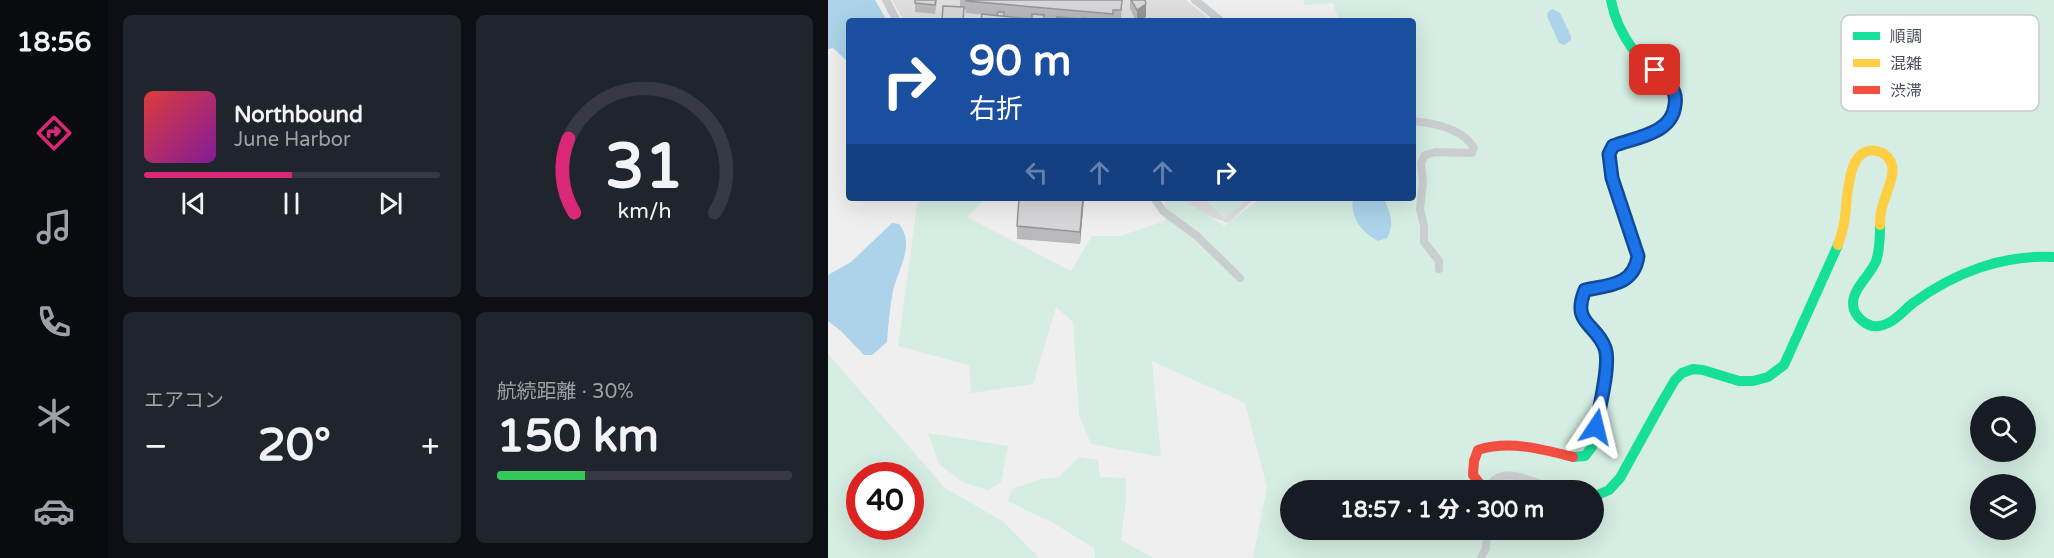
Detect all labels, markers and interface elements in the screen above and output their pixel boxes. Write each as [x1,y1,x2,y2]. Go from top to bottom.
legend [1841,15,2039,111]
text: 18:56 [17,26,91,59]
text: 順調 [1890,27,1922,47]
text: 90 m [969,36,1071,87]
icon: right [870,42,948,120]
pin [1629,44,1680,95]
icon: arrive [1638,53,1671,86]
text: 混雑 [1890,54,1922,74]
text: 渋滞 [1890,81,1922,101]
text: 右折 [969,93,1023,126]
text: Northbound [234,102,363,128]
icon: directions [33,112,75,154]
text: June Harbor [234,128,351,152]
text: 31 [605,130,683,205]
icon: left [1020,156,1053,189]
icon: ahead [1083,156,1116,189]
icon: ahead [1146,156,1179,189]
icon: right [1209,156,1242,189]
icon: previous [177,187,210,220]
icon: pause [275,187,308,220]
icon: next [374,187,407,220]
text: km/h [617,198,671,224]
icon: music [33,206,75,248]
icon: phone [33,301,75,343]
text: 航続距離 · 30% [497,380,634,404]
text: エアコン [144,389,224,413]
icon: climate [33,395,75,437]
position arrow [1564,395,1628,459]
map controls [1970,396,2036,540]
button: search [1970,396,2036,462]
text: 150 km [497,410,659,464]
text: 20° [257,419,331,473]
text: − [144,427,168,466]
text: + [421,427,439,466]
speed limit sign: 40 [846,462,924,540]
button: layers [1970,474,2036,540]
icon: car [33,490,75,532]
text: 18:57 · 1 分 · 300 m [1340,497,1544,523]

